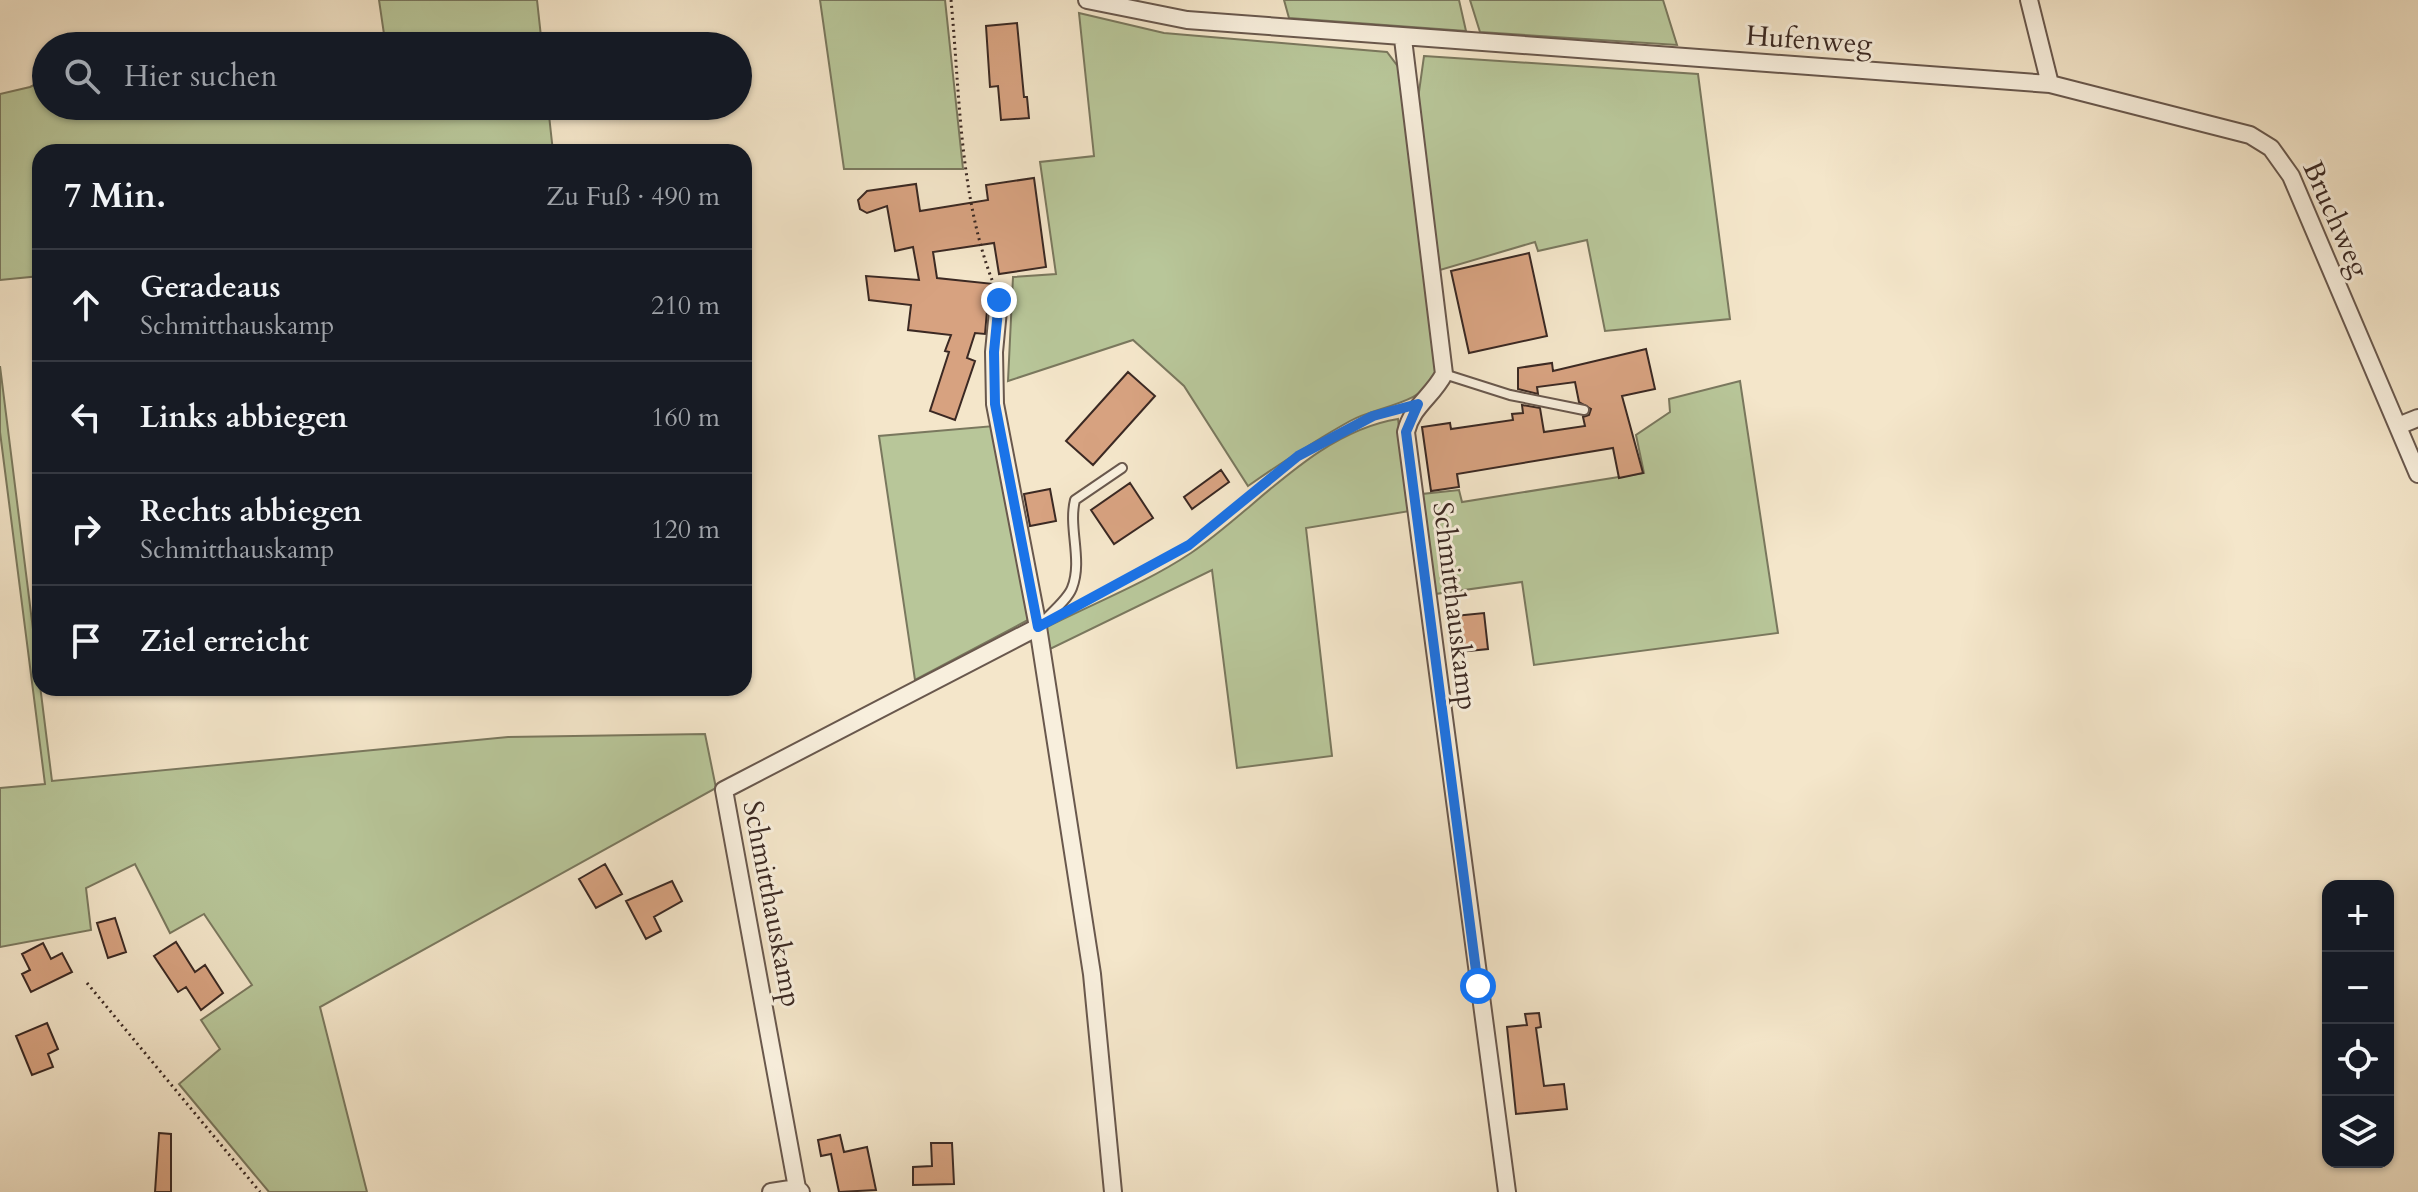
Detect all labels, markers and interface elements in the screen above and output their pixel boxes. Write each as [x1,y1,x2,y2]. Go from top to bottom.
street label: Hufenweg [1744,17,1874,63]
search box [32,32,752,120]
icon: search [60,54,104,98]
text: Hier suchen [124,56,277,97]
street label: Bruchweg [2294,155,2379,283]
text: 7 Min. [64,173,166,219]
text: Zu Fuß · 490 m [546,179,720,214]
text: Geradeaus [140,267,281,308]
route end [981,282,1017,318]
icon: ahead [64,283,108,327]
text: 210 m [651,288,720,323]
text: Schmitthauskamp [140,308,334,343]
icon: left [64,395,108,439]
text: Links abbiegen [140,397,348,438]
text: 160 m [651,400,720,435]
text: Rechts abbiegen [140,491,362,532]
street label: Schmitthauskamp [1423,500,1487,712]
icon: right [64,507,108,551]
text: 120 m [651,512,720,547]
text: Schmitthauskamp [140,532,334,567]
icon: arrive [64,619,108,663]
text: Ziel erreicht [140,621,309,662]
street label: Schmitthauskamp [733,798,811,1010]
map controls [2322,880,2394,1168]
button: + [2322,880,2394,952]
button: − [2322,952,2394,1024]
route start [1460,968,1496,1004]
button: locate [2322,1024,2394,1096]
button: layers [2322,1096,2394,1168]

